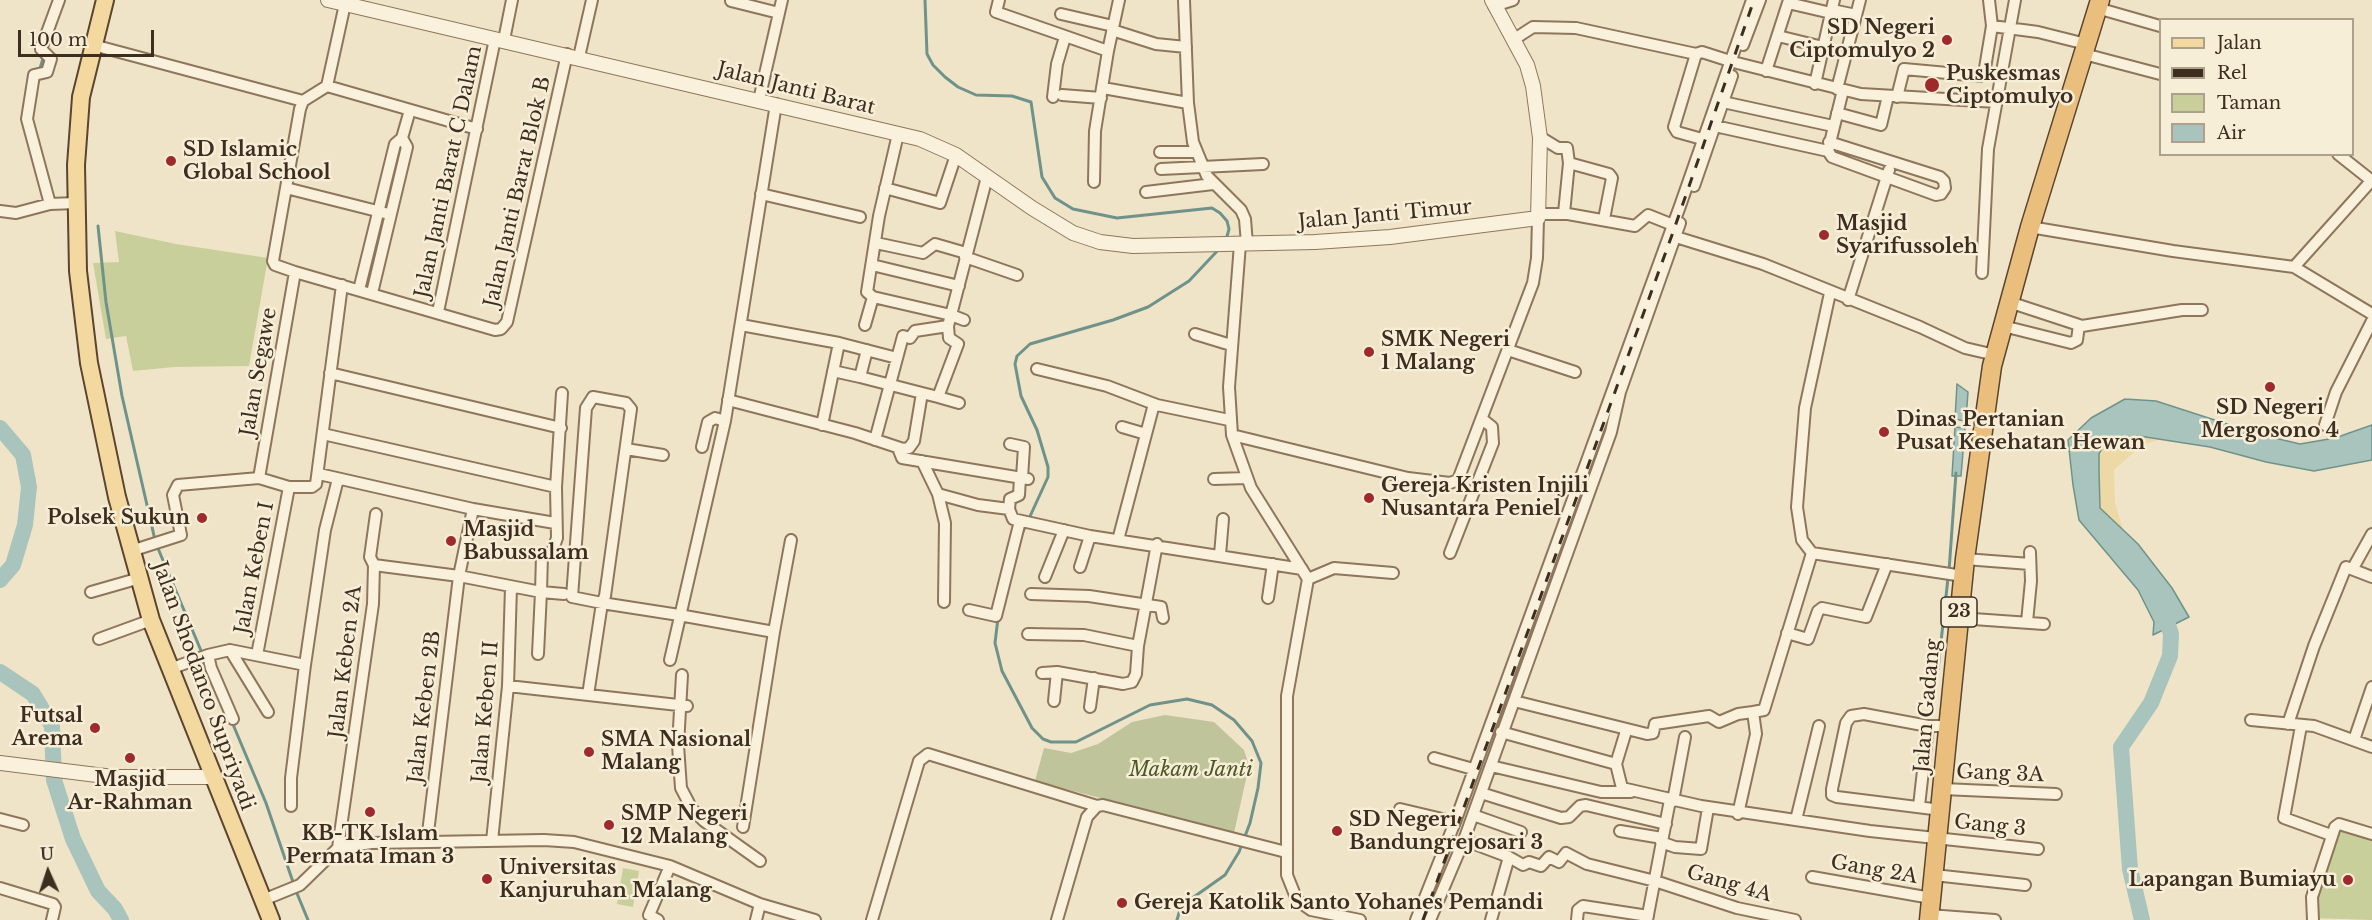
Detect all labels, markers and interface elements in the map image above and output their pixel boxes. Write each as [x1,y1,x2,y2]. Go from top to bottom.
place label: SD Negeri Ciptomulyo 2 [1789,16,1935,63]
scale bar [21,18,158,56]
legend [2159,18,2354,156]
text: 100 m [29,29,87,51]
text: Jalan [2217,32,2262,54]
marker: SD Negeri Ciptomulyo 2 [1940,33,1954,47]
street label: Jalan Janti Barat C Dalam [411,44,487,300]
street label: Jalan Janti Barat [714,58,878,120]
place label: Puskesmas Ciptomulyo [1946,62,2073,109]
text: Rel [2217,62,2247,84]
street label: Jalan Janti Barat Blok B [480,74,556,310]
marker: Puskesmas Ciptomulyo [1923,76,1941,94]
text: Taman [2217,92,2281,114]
text: Air [2217,122,2246,144]
place label: SD Islamic Global School [183,138,331,185]
marker: SD Islamic Global School [164,154,178,168]
street label: Jalan Janti Timur [1297,195,1473,235]
place label: Masjid Syarifussoleh [1836,212,1978,259]
marker: Masjid Syarifussoleh [1817,228,1831,242]
street label: Jalan Segawe [236,306,282,438]
place label: SMK Negeri 1 Malang [1381,328,1510,375]
marker: SMK Negeri 1 Malang [1362,345,1376,359]
marker: SD Negeri Mergosono 4 [2263,380,2277,394]
place label: SD Negeri Mergosono 4 [2201,396,2339,443]
place label: Dinas Pertanian Pusat Kesehatan Hewan [1896,408,2145,455]
marker: Dinas Pertanian Pusat Kesehatan Hewan [1877,425,1891,439]
place label: Gereja Kristen Injili Nusantara Peniel [1381,474,1589,521]
marker: Gereja Kristen Injili Nusantara Peniel [1362,491,1376,505]
street label: Jalan Keben I [230,500,280,636]
place label: Polsek Sukun [47,506,190,530]
marker: Polsek Sukun [195,511,209,525]
place label: Masjid Babussalam [463,518,589,565]
marker: Masjid Babussalam [444,534,458,548]
street label: Jalan Shodanco Supriyadi [147,558,259,814]
street label: Jalan Keben 2A [325,584,367,740]
road number: 23 [1941,597,1977,627]
street label: Jalan Keben 2B [404,629,446,785]
street label: Jalan Gadang [1910,638,1946,774]
street label: Jalan Keben II [468,640,504,784]
place label: Futsal Arema [12,704,83,751]
marker: Futsal Arema [88,721,102,735]
place label: SMA Nasional Malang [601,728,751,775]
marker: SMA Nasional Malang [582,745,596,759]
marker: Masjid Ar-Rahman [123,751,137,765]
park label: Makam Janti [1129,758,1253,782]
street label: Gang 3A [1956,760,2044,788]
place label: Masjid Ar-Rahman [67,768,193,815]
place label: SMP Negeri 12 Malang [621,802,748,849]
marker: KB-TK Islam Permata Iman 3 [363,805,377,819]
place label: SD Negeri Bandungrejosari 3 [1349,808,1543,855]
street label: Gang 3 [1953,810,2027,842]
marker: SMP Negeri 12 Malang [602,818,616,832]
place label: KB-TK Islam Permata Iman 3 [286,822,454,869]
marker: SD Negeri Bandungrejosari 3 [1330,824,1344,838]
north arrow [18,842,78,902]
text: U [39,844,55,864]
street label: Gang 2A [1829,851,1919,889]
place label: Universitas Kanjuruhan Malang [499,856,712,903]
street label: Gang 4A [1684,860,1774,908]
place label: Lapangan Bumiayu [2128,868,2336,892]
marker: Universitas Kanjuruhan Malang [480,872,494,886]
marker: Lapangan Bumiayu [2341,873,2355,887]
place label: Gereja Katolik Santo Yohanes Pemandi [1134,891,1543,915]
marker: Gereja Katolik Santo Yohanes Pemandi [1115,896,1129,910]

